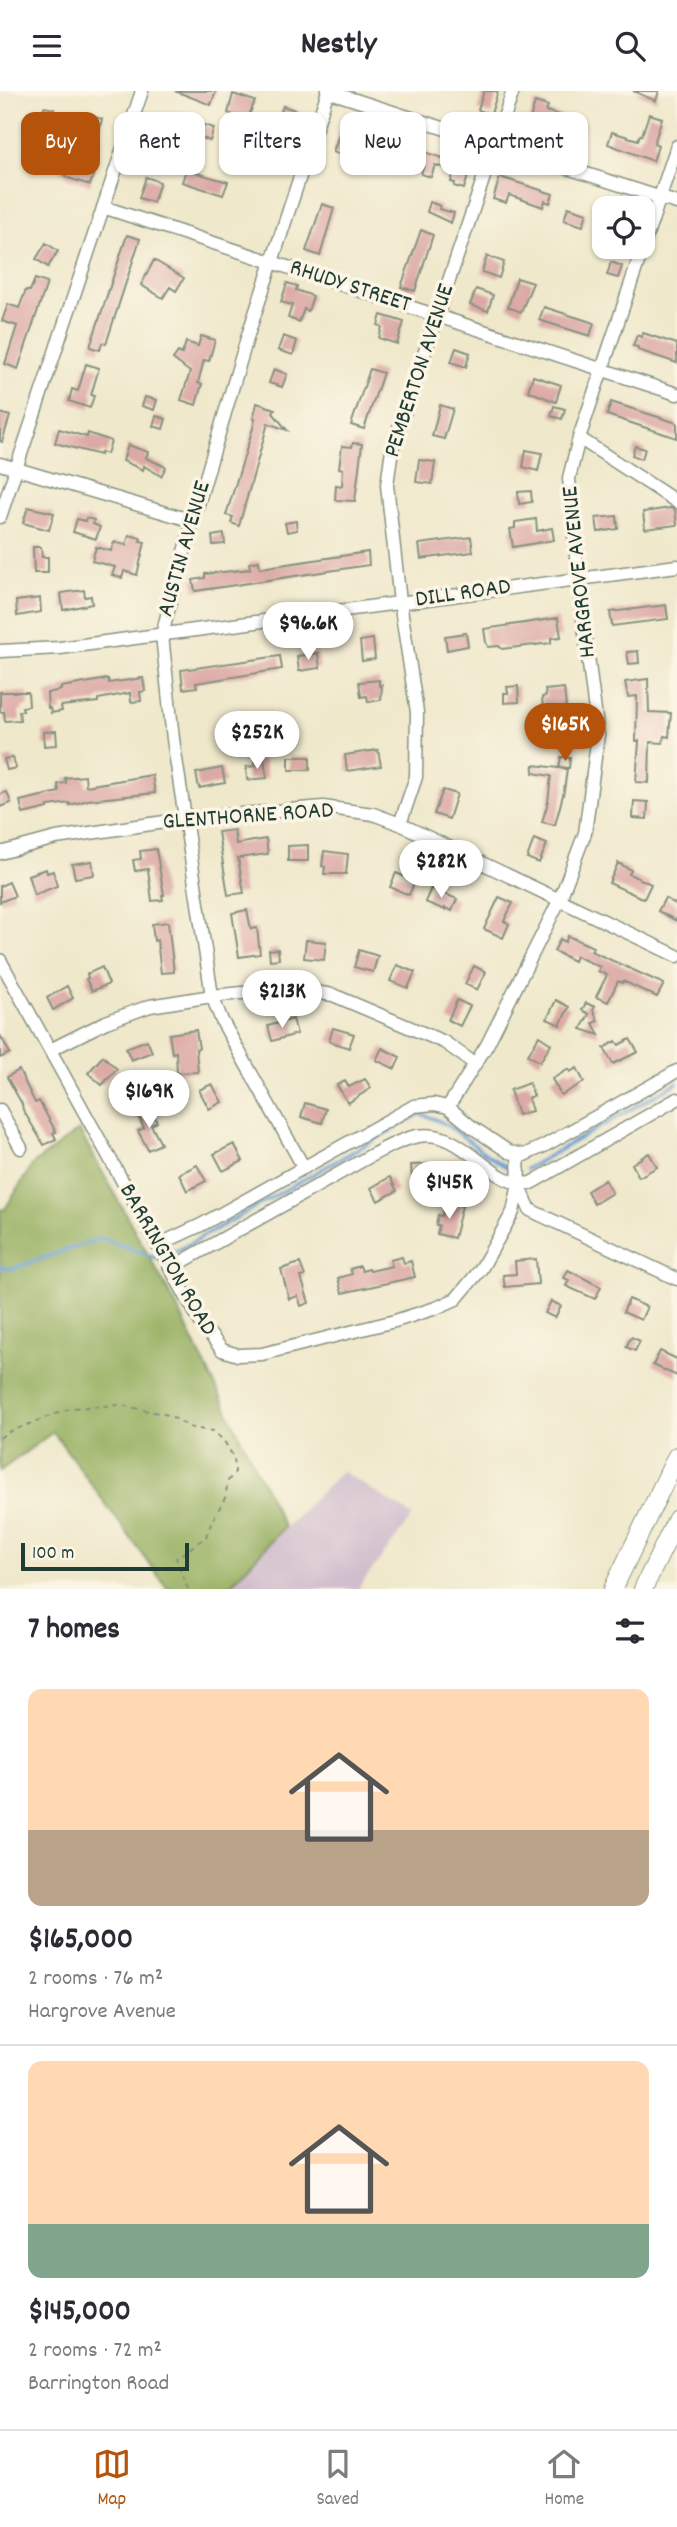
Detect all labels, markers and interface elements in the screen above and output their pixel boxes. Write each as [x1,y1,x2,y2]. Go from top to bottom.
text: Nestly [301,23,376,69]
icon: menu [28,27,66,65]
icon: search [611,27,649,65]
chip: Buy [21,112,100,175]
chip: Rent [114,112,205,175]
chip: Filters [219,112,326,175]
chip: New [340,112,426,175]
chip: Apartment [440,112,588,175]
map controls [592,196,655,259]
button: locate [592,196,655,259]
street label: RHUDY STREET [285,251,415,323]
street label: PEMBERTON AVENUE [376,280,464,462]
street label: AUSTIN AVENUE [149,477,221,621]
street label: HARGROVE AVENUE [554,484,606,660]
street label: DILL ROAD [413,570,513,618]
pin: $96.6K [251,603,365,662]
text: $96.6K [278,608,338,641]
pin: $165K [516,703,614,763]
text: $165K [540,709,590,742]
pin: $252K [208,711,306,771]
text: $252K [230,717,284,750]
street label: GLENTHORNE ROAD [161,794,335,840]
pin: $282K [392,841,490,900]
text: $282K [415,846,467,879]
pin: $213K [233,971,331,1030]
text: $213K [258,976,306,1009]
pin: $169K [100,1070,198,1130]
text: $169K [124,1076,174,1109]
pin: $145K [400,1161,498,1221]
text: $145K [425,1167,473,1200]
street label: BARRINGTON ROAD [110,1177,224,1343]
scale bar [21,1540,189,1572]
text: 100 m [32,1541,74,1568]
text: 7 homes [28,1610,120,1653]
icon: filters [611,1612,649,1650]
icon: home [276,1734,402,1860]
text: $165,000 [28,1920,133,1963]
text: 2 rooms · 76 m² [28,1963,163,1996]
text: Hargrove Avenue [28,1996,176,2029]
icon: home [276,2106,402,2232]
text: $145,000 [28,2292,131,2335]
text: 2 rooms · 72 m² [28,2335,162,2368]
text: Barrington Road [28,2368,169,2401]
tab: Map [93,2445,131,2514]
tab: Saved [316,2445,359,2514]
tab: Home [545,2445,584,2514]

